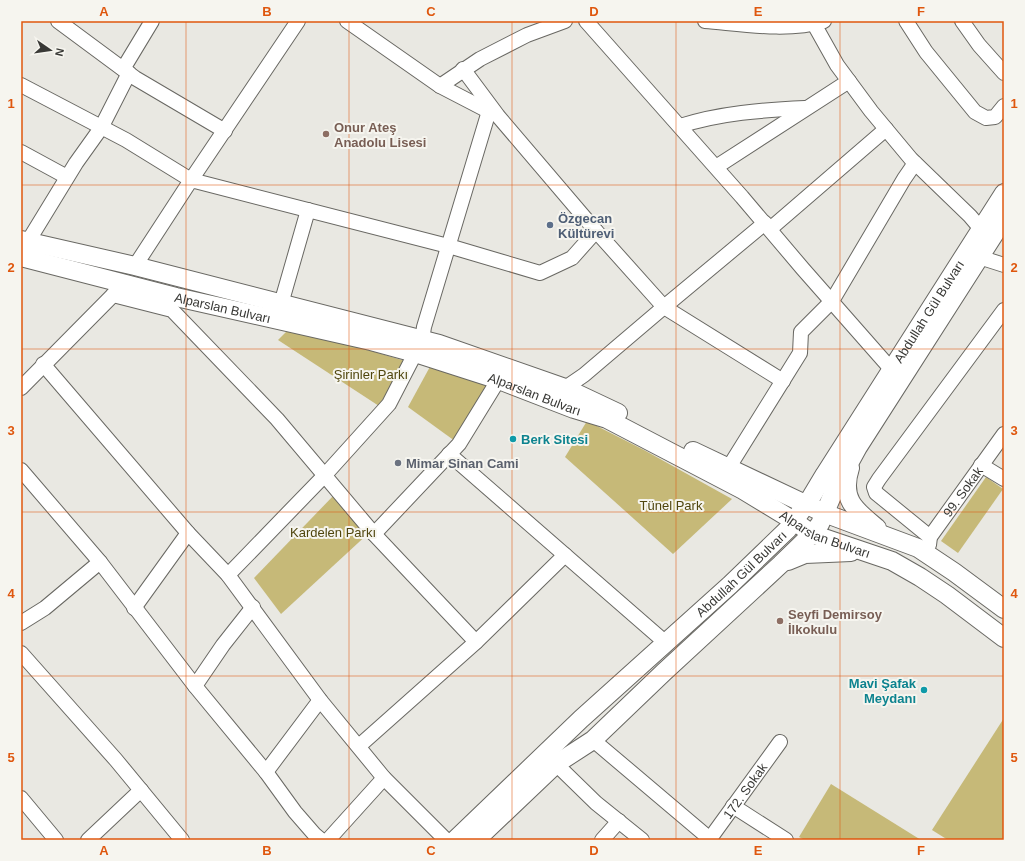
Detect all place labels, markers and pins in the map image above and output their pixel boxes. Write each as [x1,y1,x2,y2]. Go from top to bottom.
place label: Onur Ateş Anadolu Lisesi [334,120,426,150]
marker: Onur Ateş Anadolu Lisesi [321,129,331,139]
place label: Özgecan Kültürevi [558,211,614,241]
marker: Özgecan Kültürevi [545,220,555,230]
place label: Berk Sitesi [521,432,588,447]
marker: Berk Sitesi [508,434,518,444]
place label: Mimar Sinan Cami [406,456,519,471]
marker: Mimar Sinan Cami [393,458,403,468]
place label: Seyfi Demirsoy İlkokulu [788,607,883,637]
marker: Seyfi Demirsoy İlkokulu [775,616,785,626]
place label: Mavi Şafak Meydanı [849,676,917,706]
marker: Mavi Şafak Meydanı [919,685,929,695]

